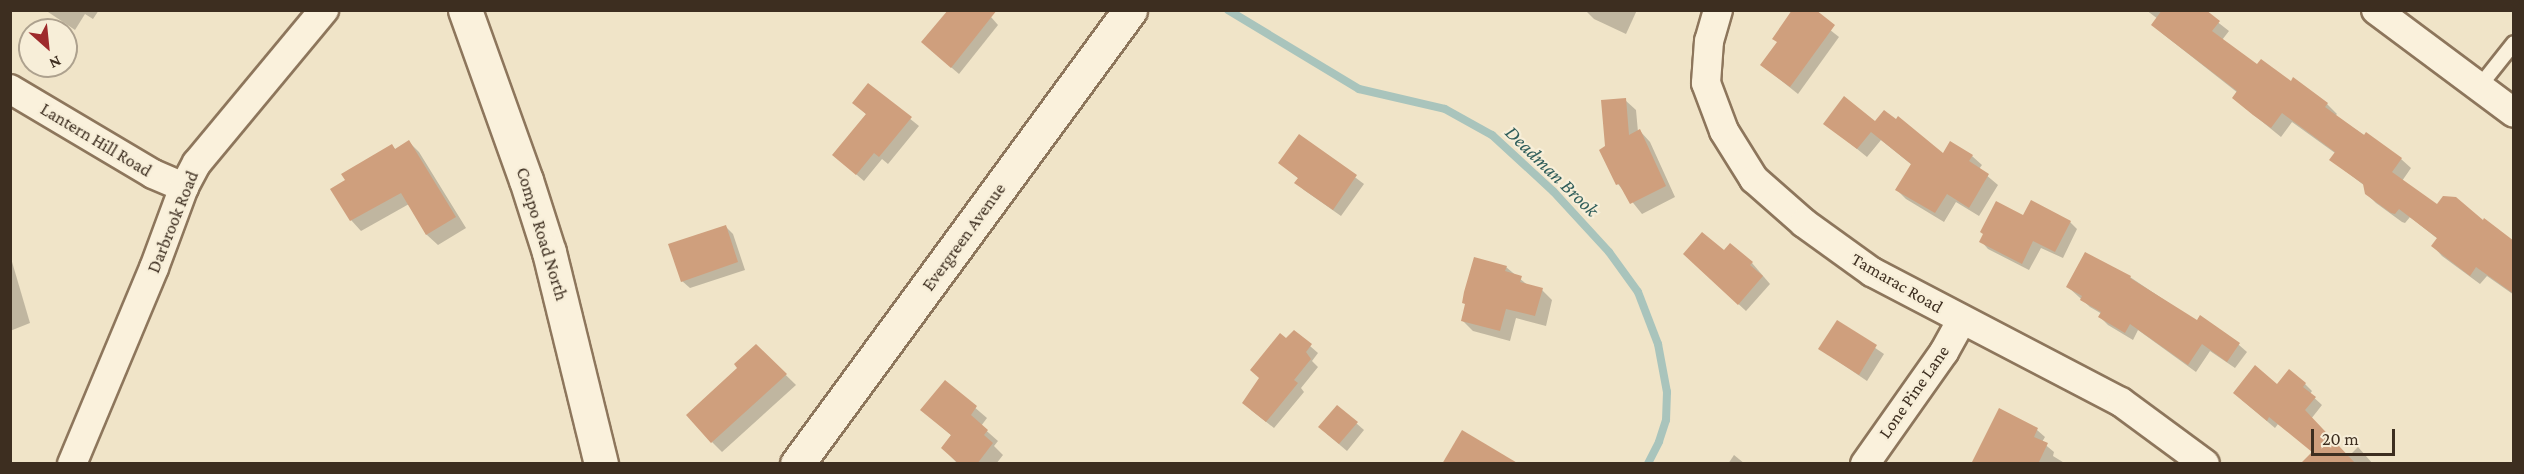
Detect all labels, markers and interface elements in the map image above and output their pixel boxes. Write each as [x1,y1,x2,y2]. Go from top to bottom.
north arrow [18,18,78,78]
text: N [47,53,64,73]
street label: Lantern Hill Road [36,98,156,182]
water label: Deadman Brook [1500,120,1604,222]
street label: Compo Road North [511,165,573,303]
street label: Darbrook Road [143,168,203,276]
street label: Evergreen Avenue [918,179,1010,295]
street label: Tamarac Road [1847,248,1947,318]
street label: Lone Pine Lane [1874,341,1954,443]
scale bar [2314,417,2398,455]
text: 20 m [2322,429,2359,449]

